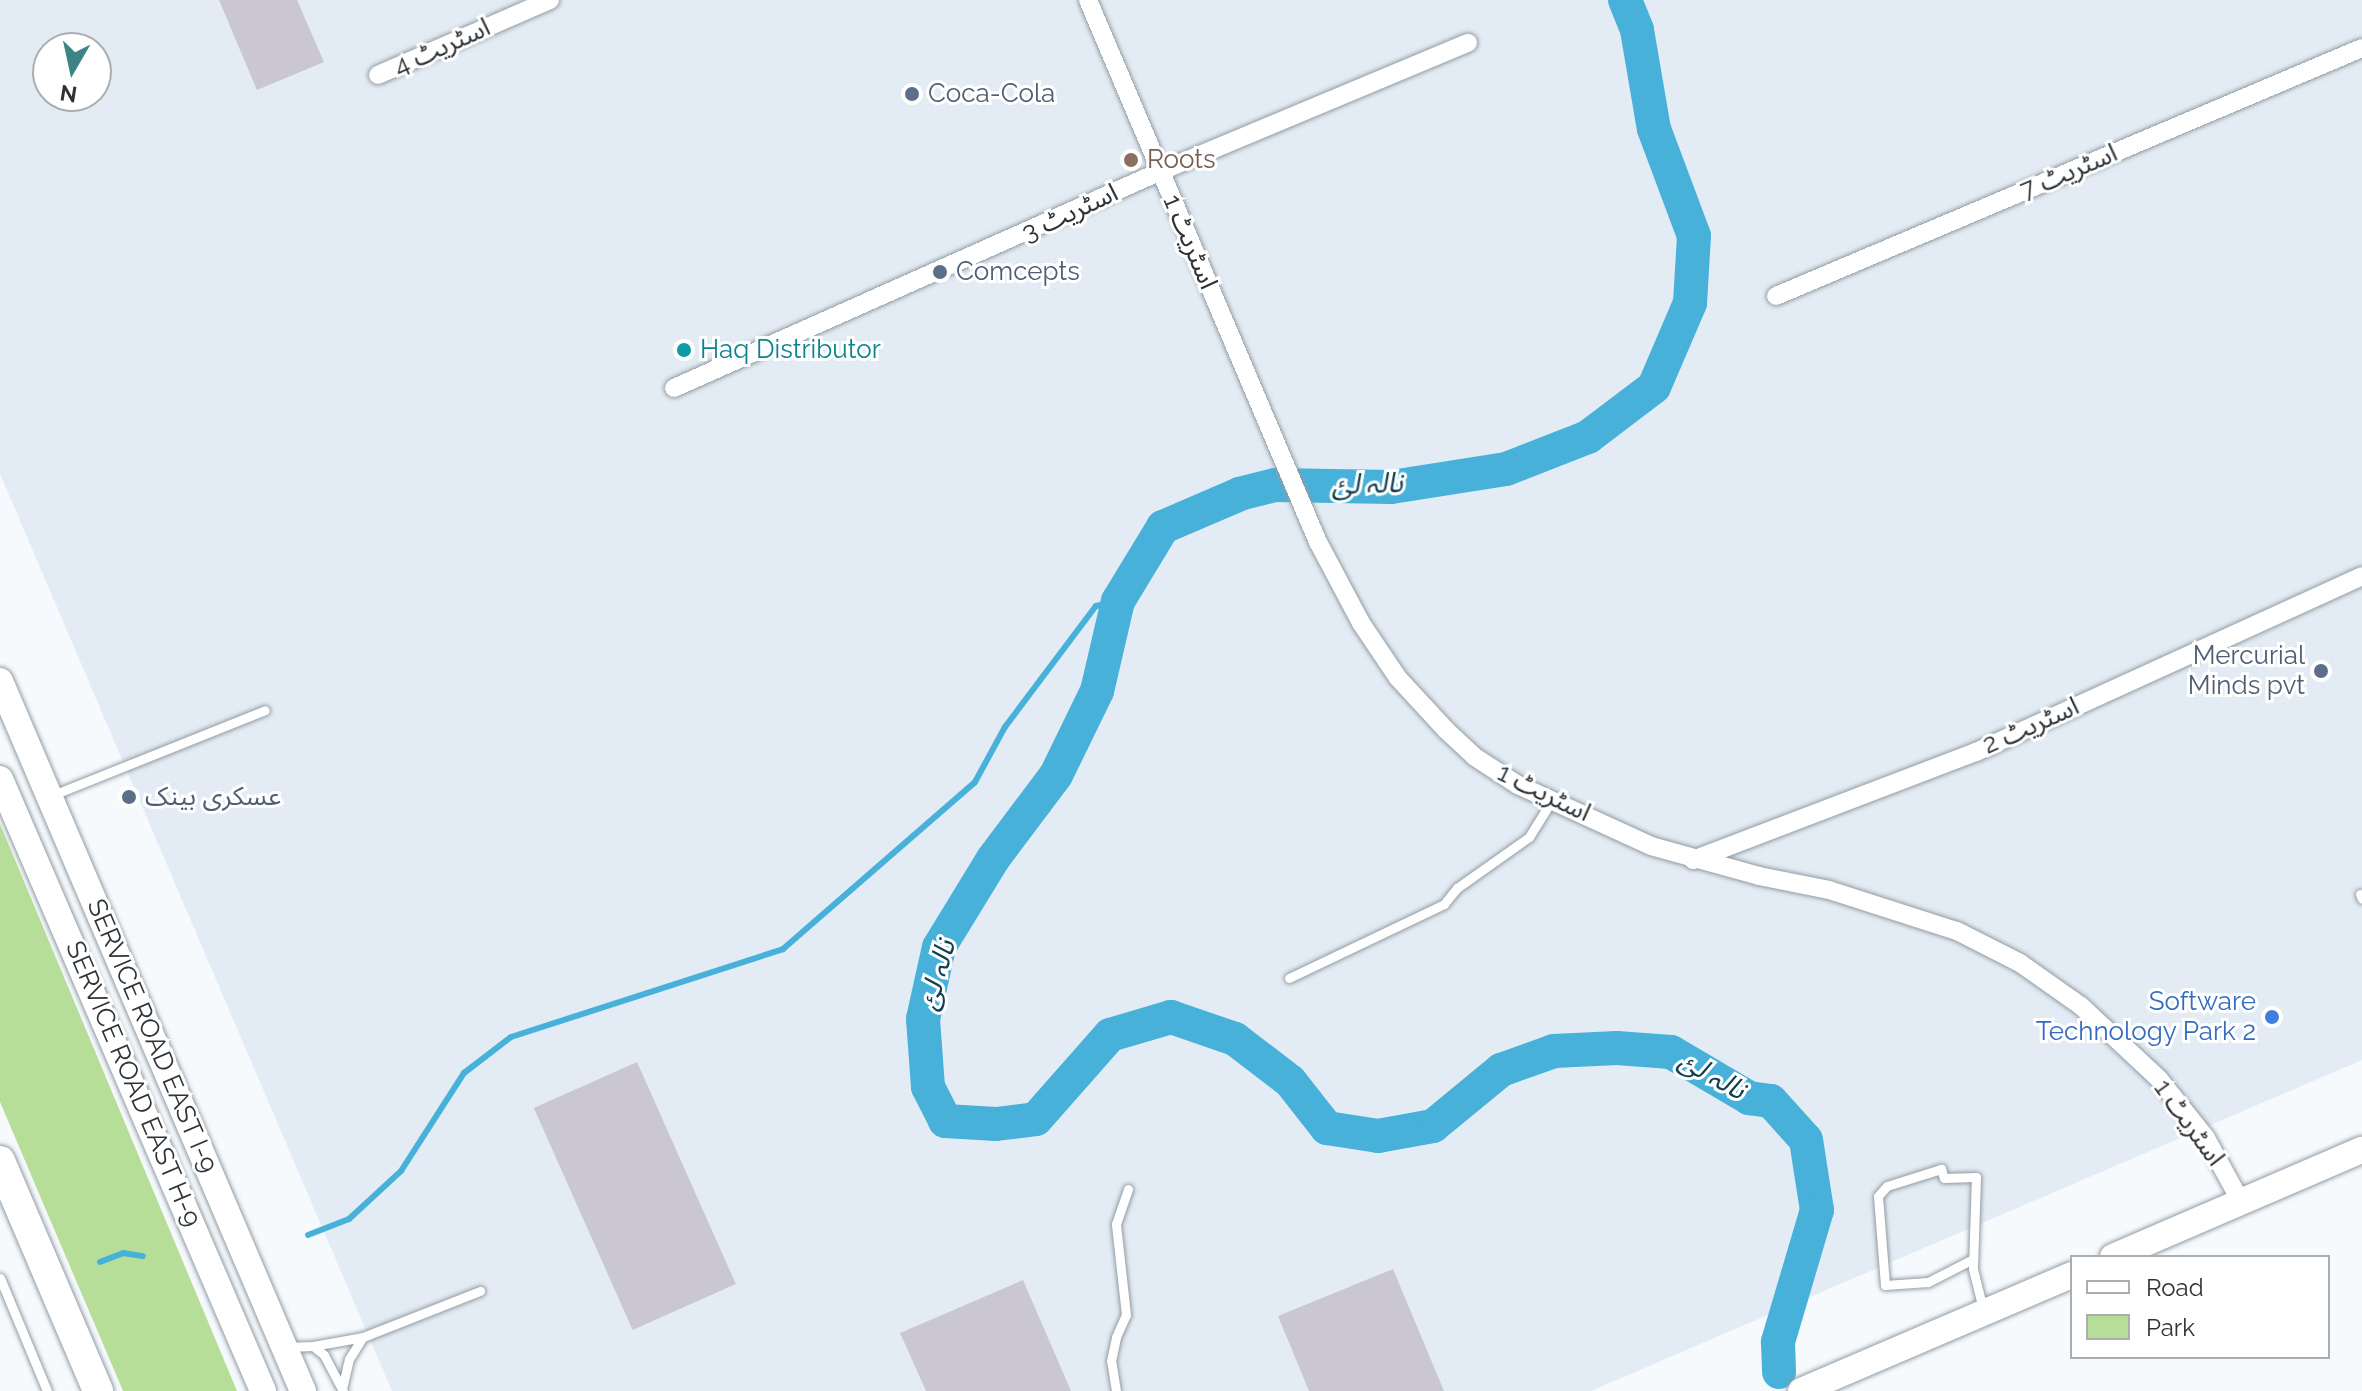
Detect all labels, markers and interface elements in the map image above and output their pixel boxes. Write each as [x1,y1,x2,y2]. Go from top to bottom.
street label: اسٹریٹ 4 [389,12,495,82]
north arrow [32,32,112,112]
place label: Coca-Cola [928,78,1055,110]
text: N [58,80,79,108]
marker: Coca-Cola [903,85,921,103]
street label: اسٹریٹ 7 [2016,138,2122,206]
place label: Roots [1147,144,1216,176]
marker: Roots [1122,151,1140,169]
street label: اسٹریٹ 3 [1017,177,1123,249]
street label: اسٹریٹ 1 [1156,190,1224,294]
place label: Comcepts [956,256,1080,288]
marker: Comcepts [931,263,949,281]
place label: Haq Distributor [700,334,881,366]
marker: Haq Distributor [675,341,693,359]
water label: نالہ لئ [1331,466,1403,502]
place label: Mercurial Minds pvt [2188,640,2305,702]
marker: Mercurial Minds pvt [2312,662,2330,680]
street label: اسٹریٹ 2 [1978,691,2084,761]
street label: اسٹریٹ 1 [1492,757,1596,829]
place label: عسکری بینک [145,781,281,813]
marker: عسکری بینک [120,788,138,806]
street label: SERVICE ROAD EAST I-9 [80,894,224,1178]
street label: SERVICE ROAD EAST H-9 [58,936,208,1232]
water label: نالہ لئ [911,936,963,1014]
place label: Software Technology Park 2 [2035,986,2256,1048]
marker: Software Technology Park 2 [2263,1008,2281,1026]
water label: نالہ لئ [1673,1043,1751,1107]
street label: اسٹریٹ 1 [2147,1073,2231,1173]
legend [2070,1255,2330,1359]
text: Road [2146,1273,2204,1302]
text: Park [2146,1313,2195,1342]

